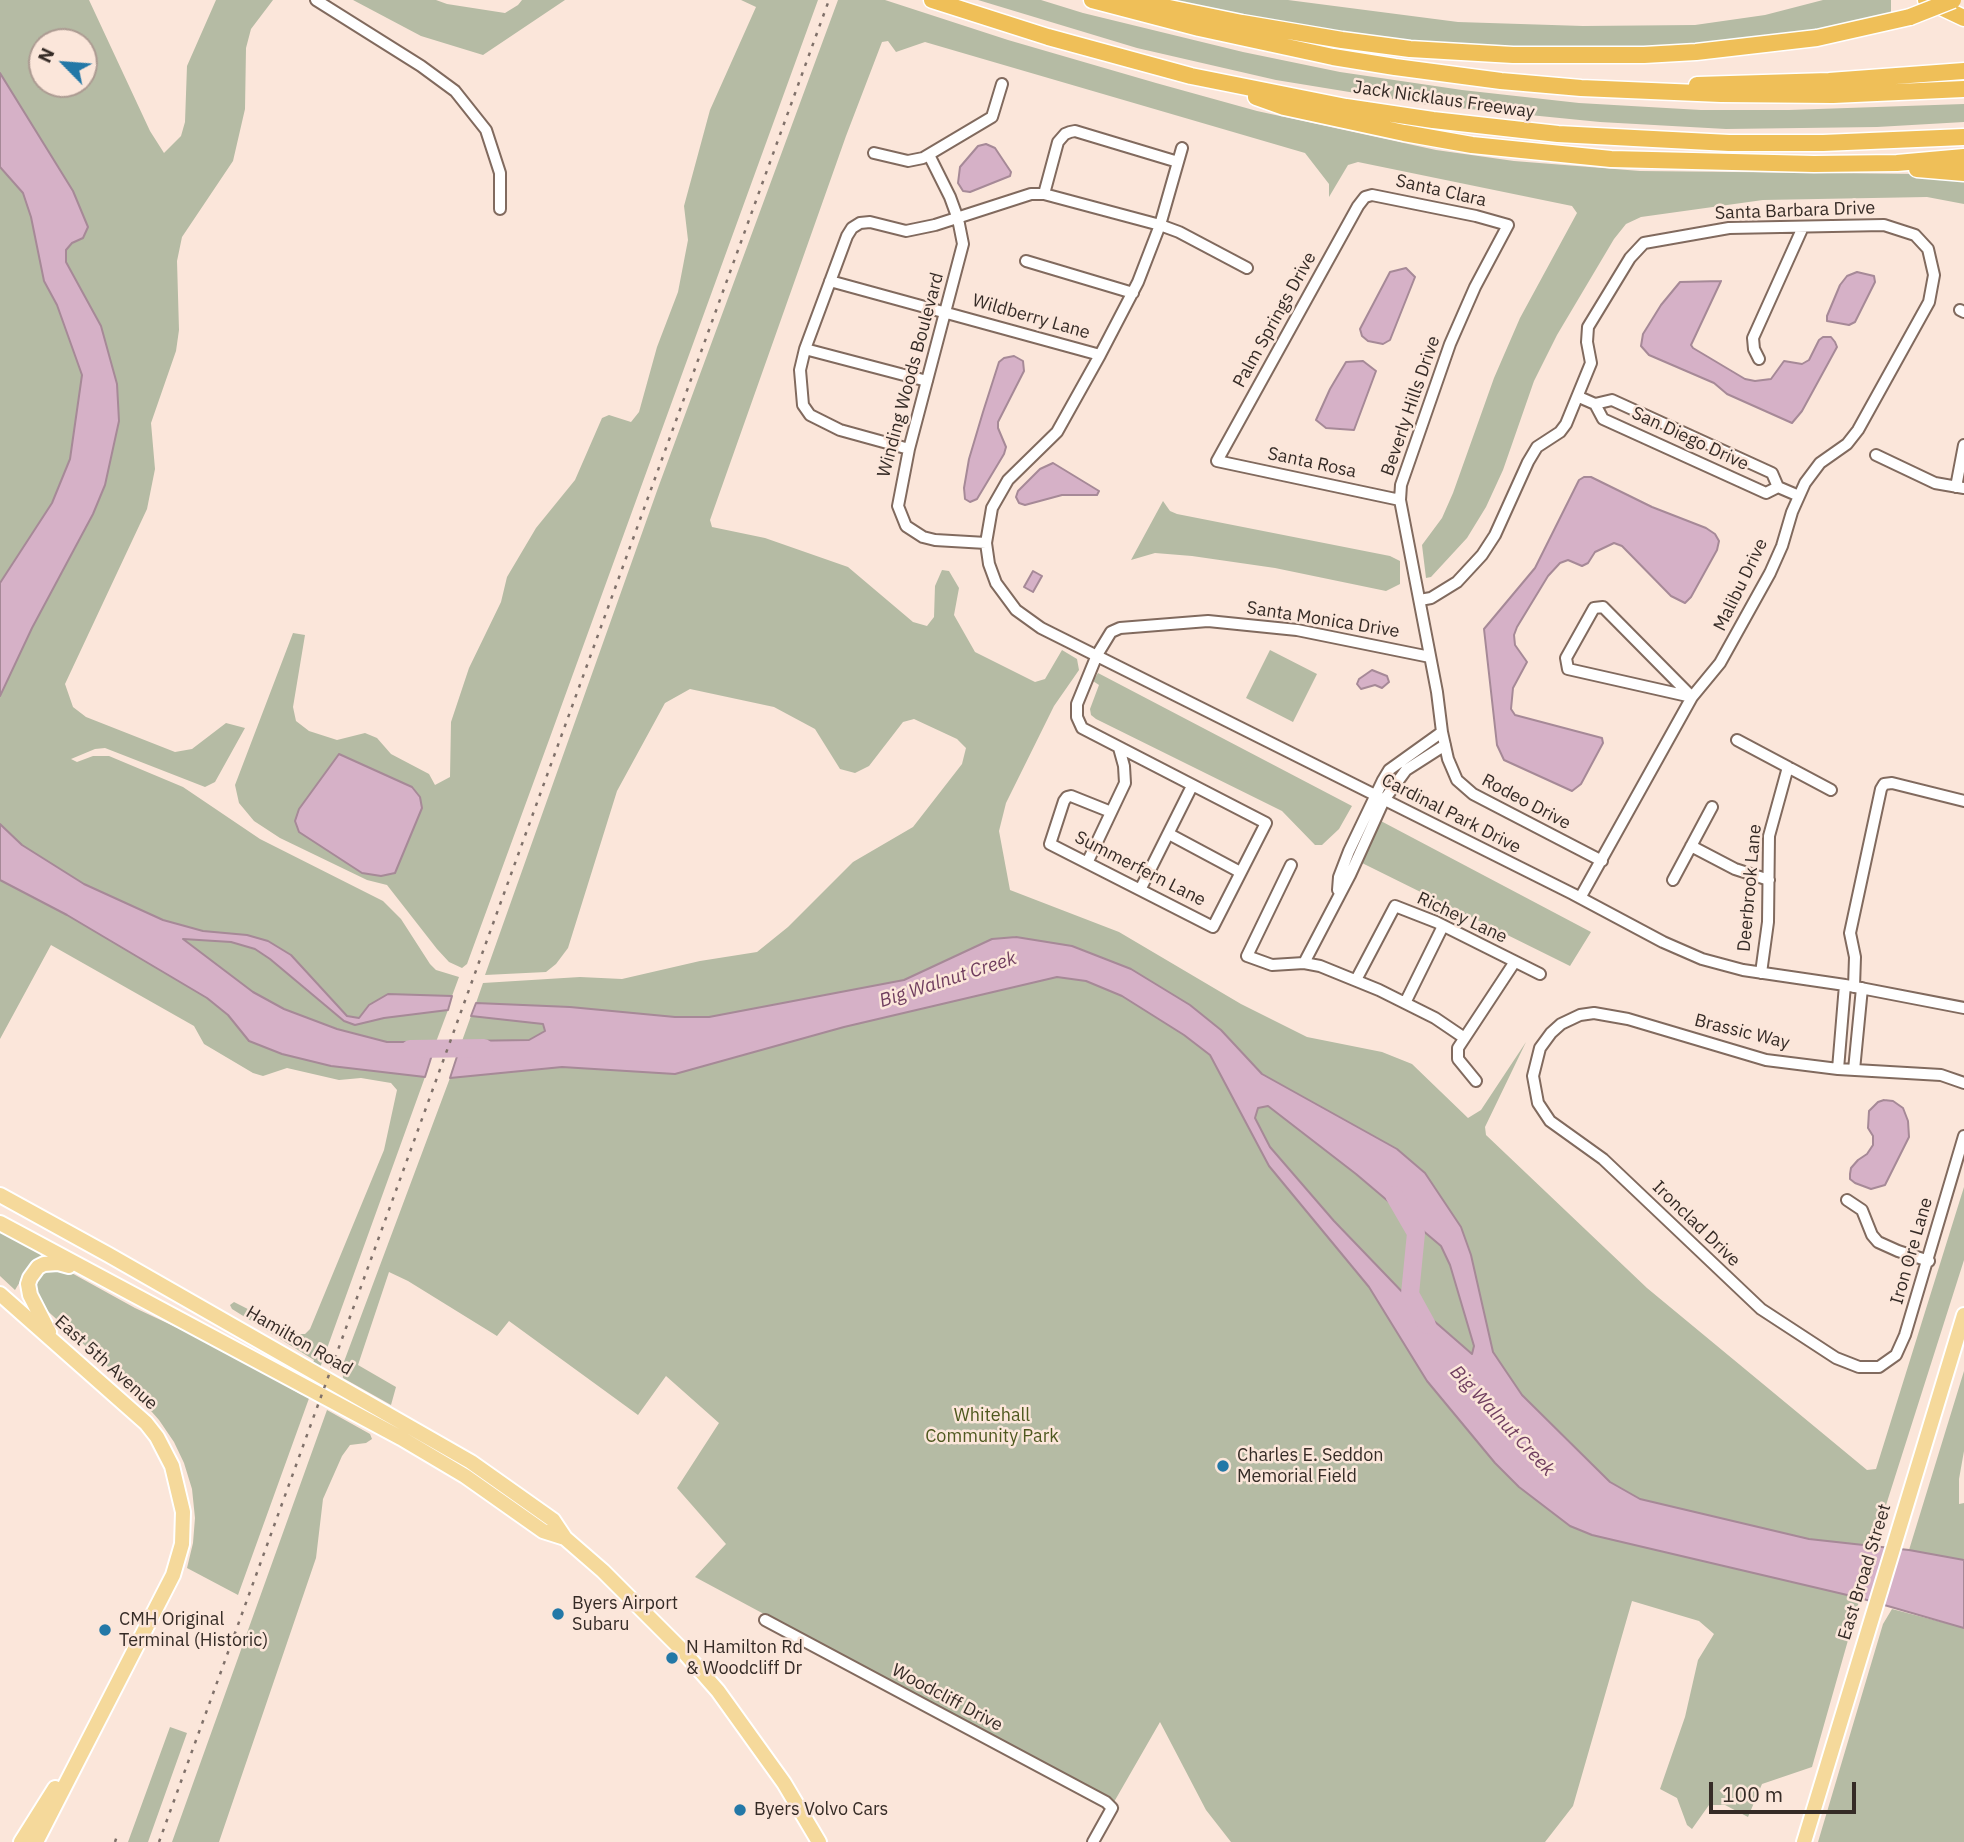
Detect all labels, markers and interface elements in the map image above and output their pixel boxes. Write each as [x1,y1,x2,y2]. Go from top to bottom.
north arrow [28,28,98,98]
text: N [32,44,60,66]
street label: Jack Nicklaus Freeway [1352,77,1536,123]
street label: Santa Clara [1394,170,1488,212]
street label: Santa Barbara Drive [1714,197,1876,225]
street label: Palm Springs Drive [1229,248,1321,392]
street label: Winding Woods Boulevard [873,270,949,480]
street label: Wildberry Lane [970,290,1092,344]
street label: Beverly Hills Drive [1377,333,1445,479]
street label: San Diego Drive [1628,402,1752,476]
street label: Santa Rosa [1266,443,1358,483]
street label: Malibu Drive [1709,535,1773,635]
street label: Santa Monica Drive [1245,597,1401,643]
street label: Cardinal Park Drive [1378,769,1524,859]
street label: Rodeo Drive [1478,770,1574,834]
street label: Deerbrook Lane [1734,823,1766,953]
street label: Summerfern Lane [1071,827,1209,911]
street label: Richey Lane [1413,888,1511,948]
water label: Big Walnut Creek [877,947,1019,1013]
street label: Brassic Way [1692,1010,1792,1054]
street label: Ironclad Drive [1647,1177,1745,1271]
street label: Iron Ore Lane [1886,1195,1938,1307]
street label: Hamilton Road [242,1302,356,1380]
street label: East 5th Avenue [50,1311,162,1415]
water label: Big Walnut Creek [1445,1361,1559,1481]
park label: Whitehall Community Park [925,1405,1059,1448]
place label: Charles E. Seddon Memorial Field [1237,1445,1384,1488]
marker: Charles E. Seddon Memorial Field [1215,1458,1231,1474]
street label: East Broad Street [1834,1501,1896,1643]
place label: Byers Airport Subaru [572,1593,678,1636]
marker: Byers Airport Subaru [550,1606,566,1622]
place label: CMH Original Terminal (Historic) [119,1609,268,1652]
marker: CMH Original Terminal (Historic) [97,1622,113,1638]
place label: N Hamilton Rd & Woodcliff Dr [686,1637,803,1680]
marker: N Hamilton Rd & Woodcliff Dr [664,1650,680,1666]
street label: Woodcliff Drive [888,1660,1006,1736]
scale bar [1712,1769,1859,1813]
text: 100 m [1722,1780,1783,1808]
place label: Byers Volvo Cars [754,1799,888,1821]
marker: Byers Volvo Cars [732,1802,748,1818]

